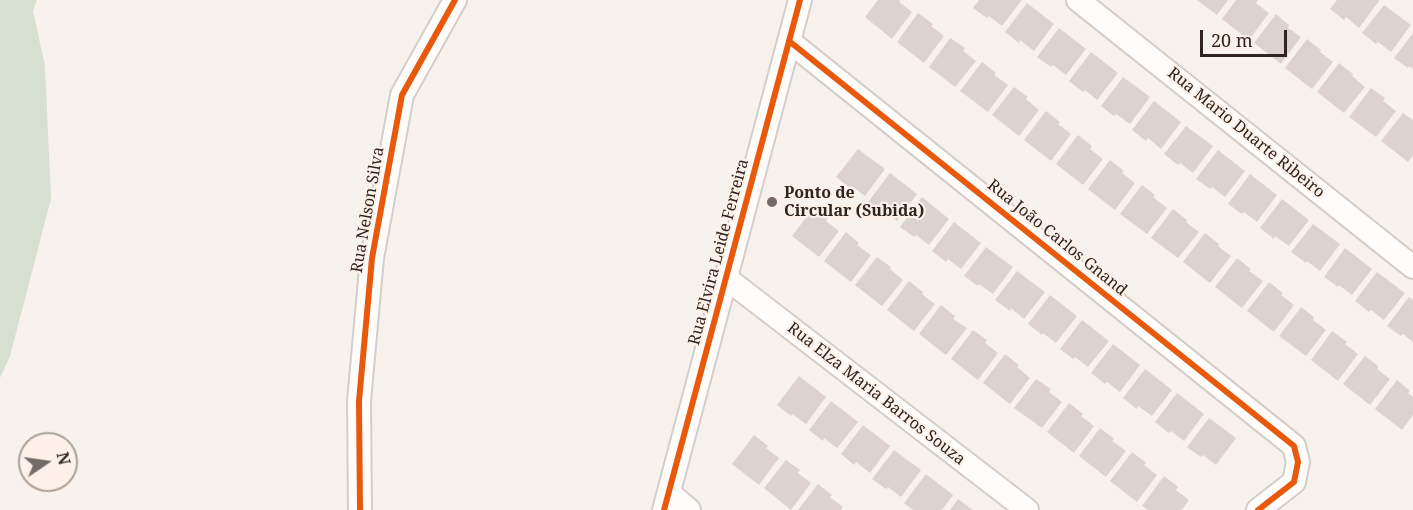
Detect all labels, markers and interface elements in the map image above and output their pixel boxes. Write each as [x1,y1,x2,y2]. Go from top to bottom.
scale bar [1203,18,1290,56]
text: 20 m [1211,28,1253,52]
street label: Rua Mario Duarte Ribeiro [1164,64,1328,202]
street label: Rua Nelson Silva [347,146,389,274]
street label: Rua Elvira Leide Ferreira [685,157,753,347]
street label: Rua João Carlos Gnand [983,176,1131,300]
place label: Ponto de Circular (Subida) [784,183,924,221]
marker: Ponto de Circular (Subida) [765,195,779,209]
street label: Rua Elza Maria Barros Souza [783,319,969,469]
north arrow [18,432,78,492]
text: N [51,450,76,467]

